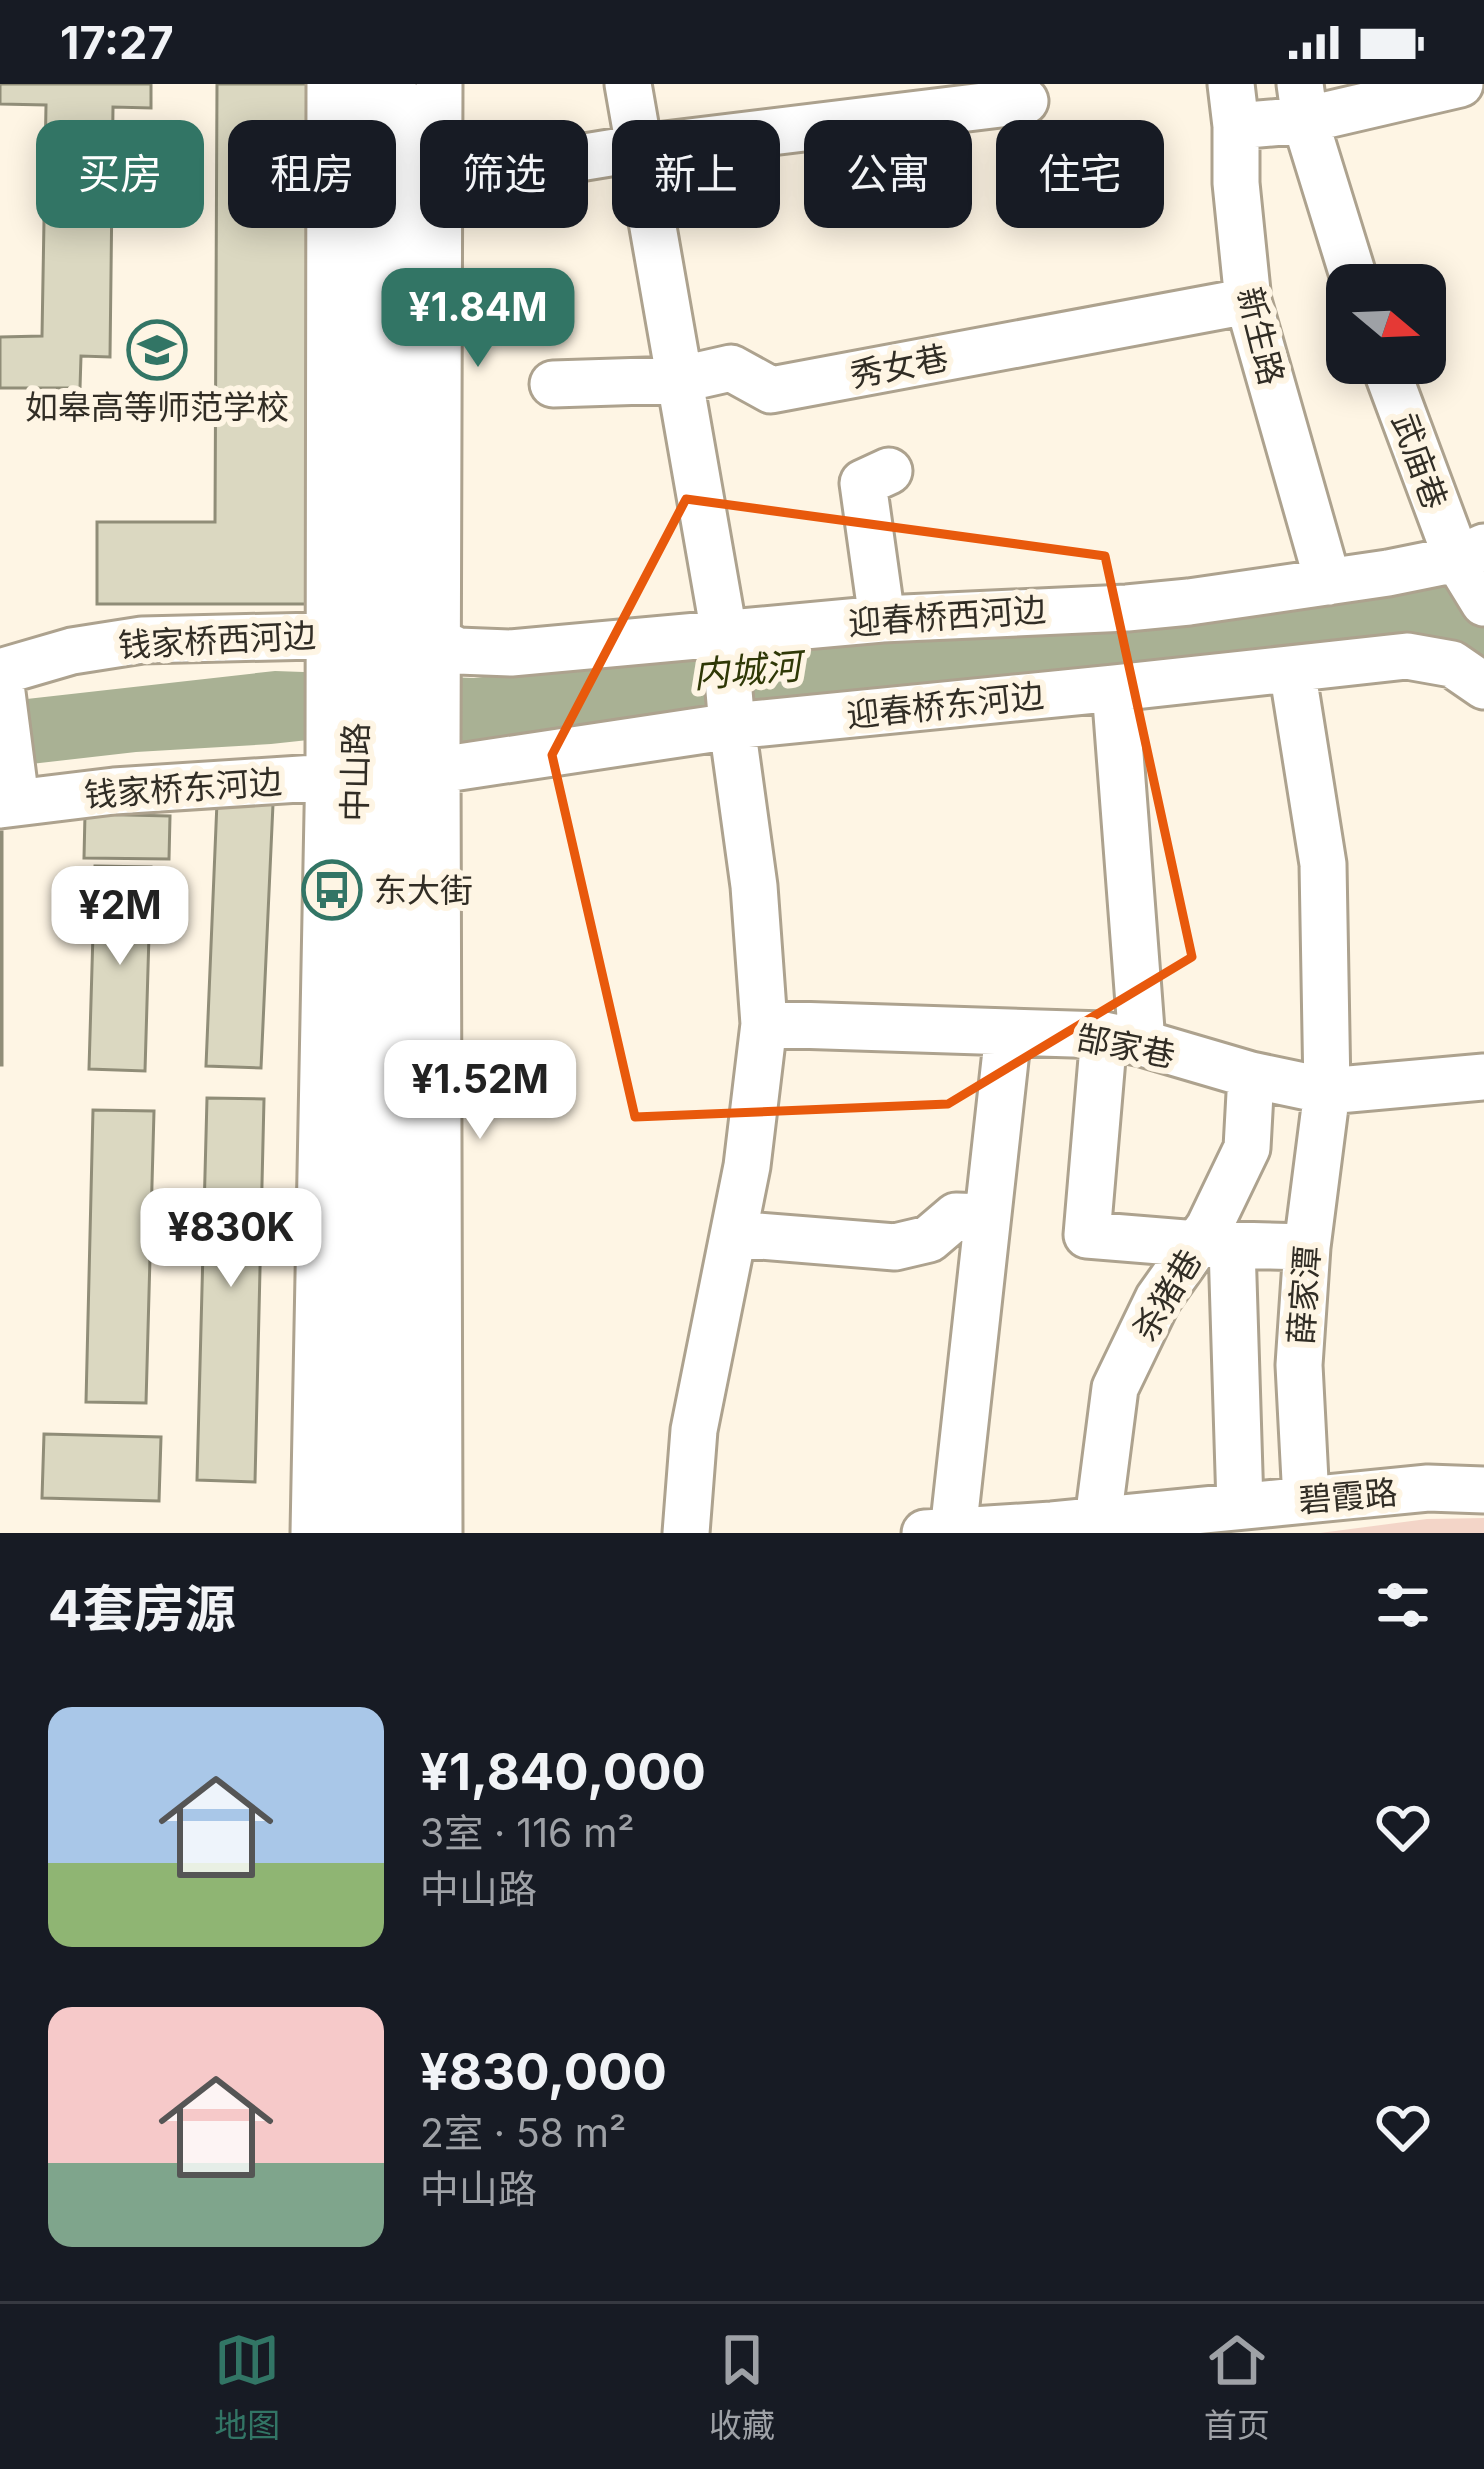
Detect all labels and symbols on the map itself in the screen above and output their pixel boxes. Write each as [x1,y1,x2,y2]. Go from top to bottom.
north arrow [1326,264,1446,384]
pin: ¥1.84M [380,268,576,370]
street label: 新生路 [1230,283,1292,389]
school or university icon: 如皋高等师范学校 [126,319,188,381]
street label: 秀女巷 [847,337,951,395]
place label: 如皋高等师范学校 [25,387,289,427]
street label: 武庙巷 [1384,408,1456,514]
street label: 迎春桥西河边 [847,589,1047,643]
street label: 钱家桥西河边 [117,615,317,665]
water label: 内城河 [691,643,809,697]
street label: 迎春桥东河边 [844,675,1046,735]
street label: 中山路 [334,722,376,822]
street label: 钱家桥东河边 [83,761,283,815]
bus stop icon: 东大街 [301,859,363,921]
pin: ¥2M [62,866,178,968]
place label: 东大街 [374,870,473,910]
street label: 郜家巷 [1074,1017,1178,1075]
pin: ¥1.52M [382,1040,578,1142]
pin: ¥830K [147,1188,315,1290]
street label: 杀猪巷 [1124,1242,1210,1348]
street label: 薛家潭 [1281,1244,1327,1346]
street label: 碧霞路 [1297,1472,1399,1520]

